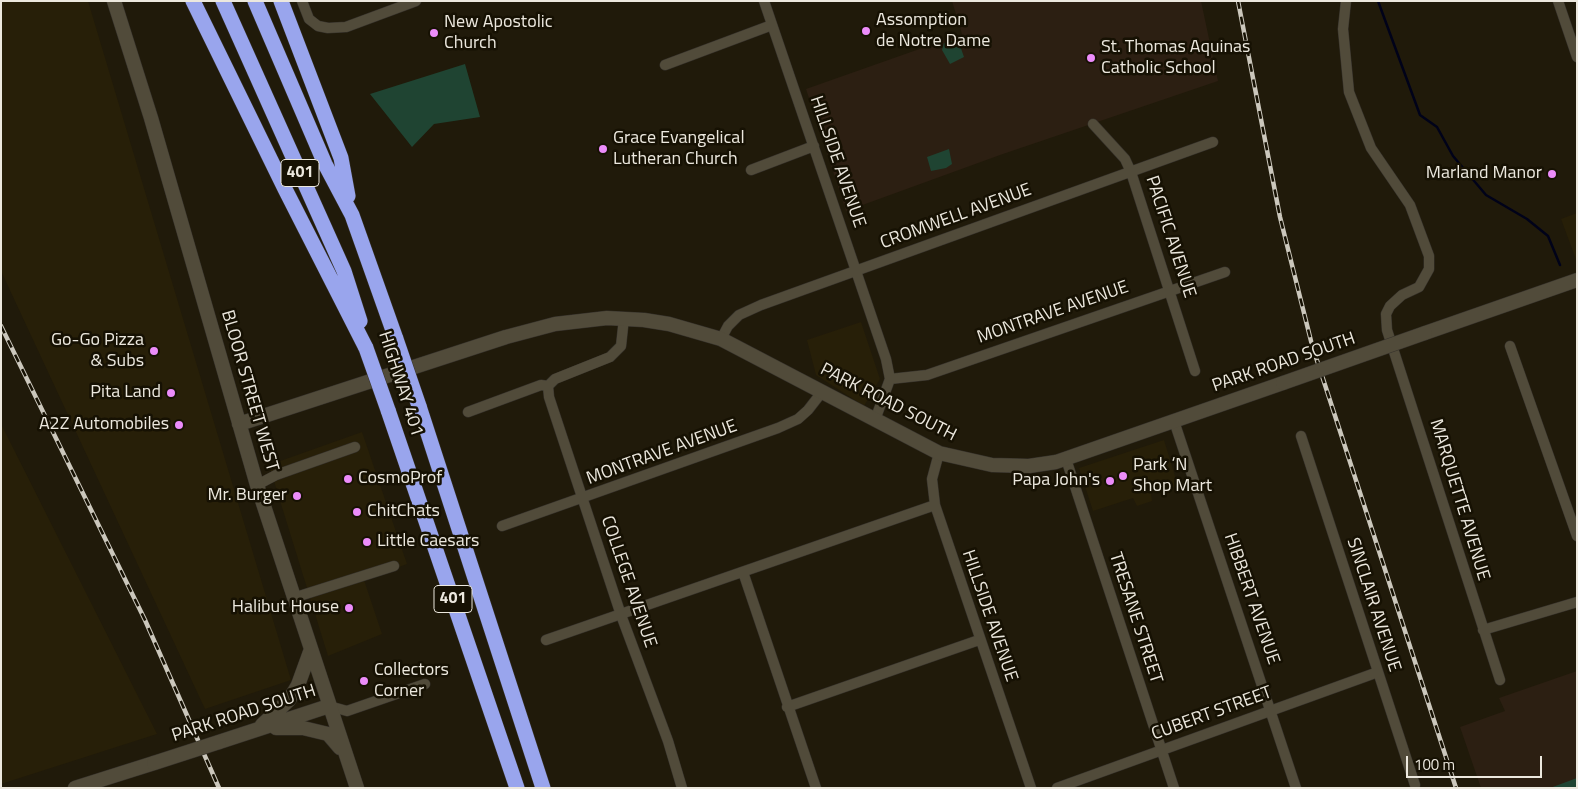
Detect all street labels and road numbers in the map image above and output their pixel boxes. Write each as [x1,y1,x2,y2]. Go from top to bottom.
street label: HILLSIDE AVENUE [804,93,870,231]
road number: 401 [281,160,319,187]
street label: PACIFIC AVENUE [1140,173,1200,301]
street label: CROMWELL AVENUE [877,180,1035,254]
street label: MONTRAVE AVENUE [975,277,1131,349]
street label: BLOOR STREET WEST [216,308,282,474]
street label: PARK ROAD SOUTH [1210,328,1358,398]
street label: HIGHWAY 401 [373,329,427,439]
street label: PARK ROAD SOUTH [816,359,960,447]
street label: MONTRAVE AVENUE [584,416,740,490]
street label: MARQUETTE AVENUE [1424,417,1494,583]
street label: COLLEGE AVENUE [595,513,661,651]
street label: HIBBERT AVENUE [1218,531,1284,667]
street label: SINCLAIR AVENUE [1341,535,1405,675]
street label: HILLSIDE AVENUE [956,547,1022,685]
street label: TRESANE STREET [1104,550,1166,686]
road number: 401 [434,586,472,612]
street label: PARK ROAD SOUTH [169,681,319,747]
street label: CUBERT STREET [1149,682,1275,746]

